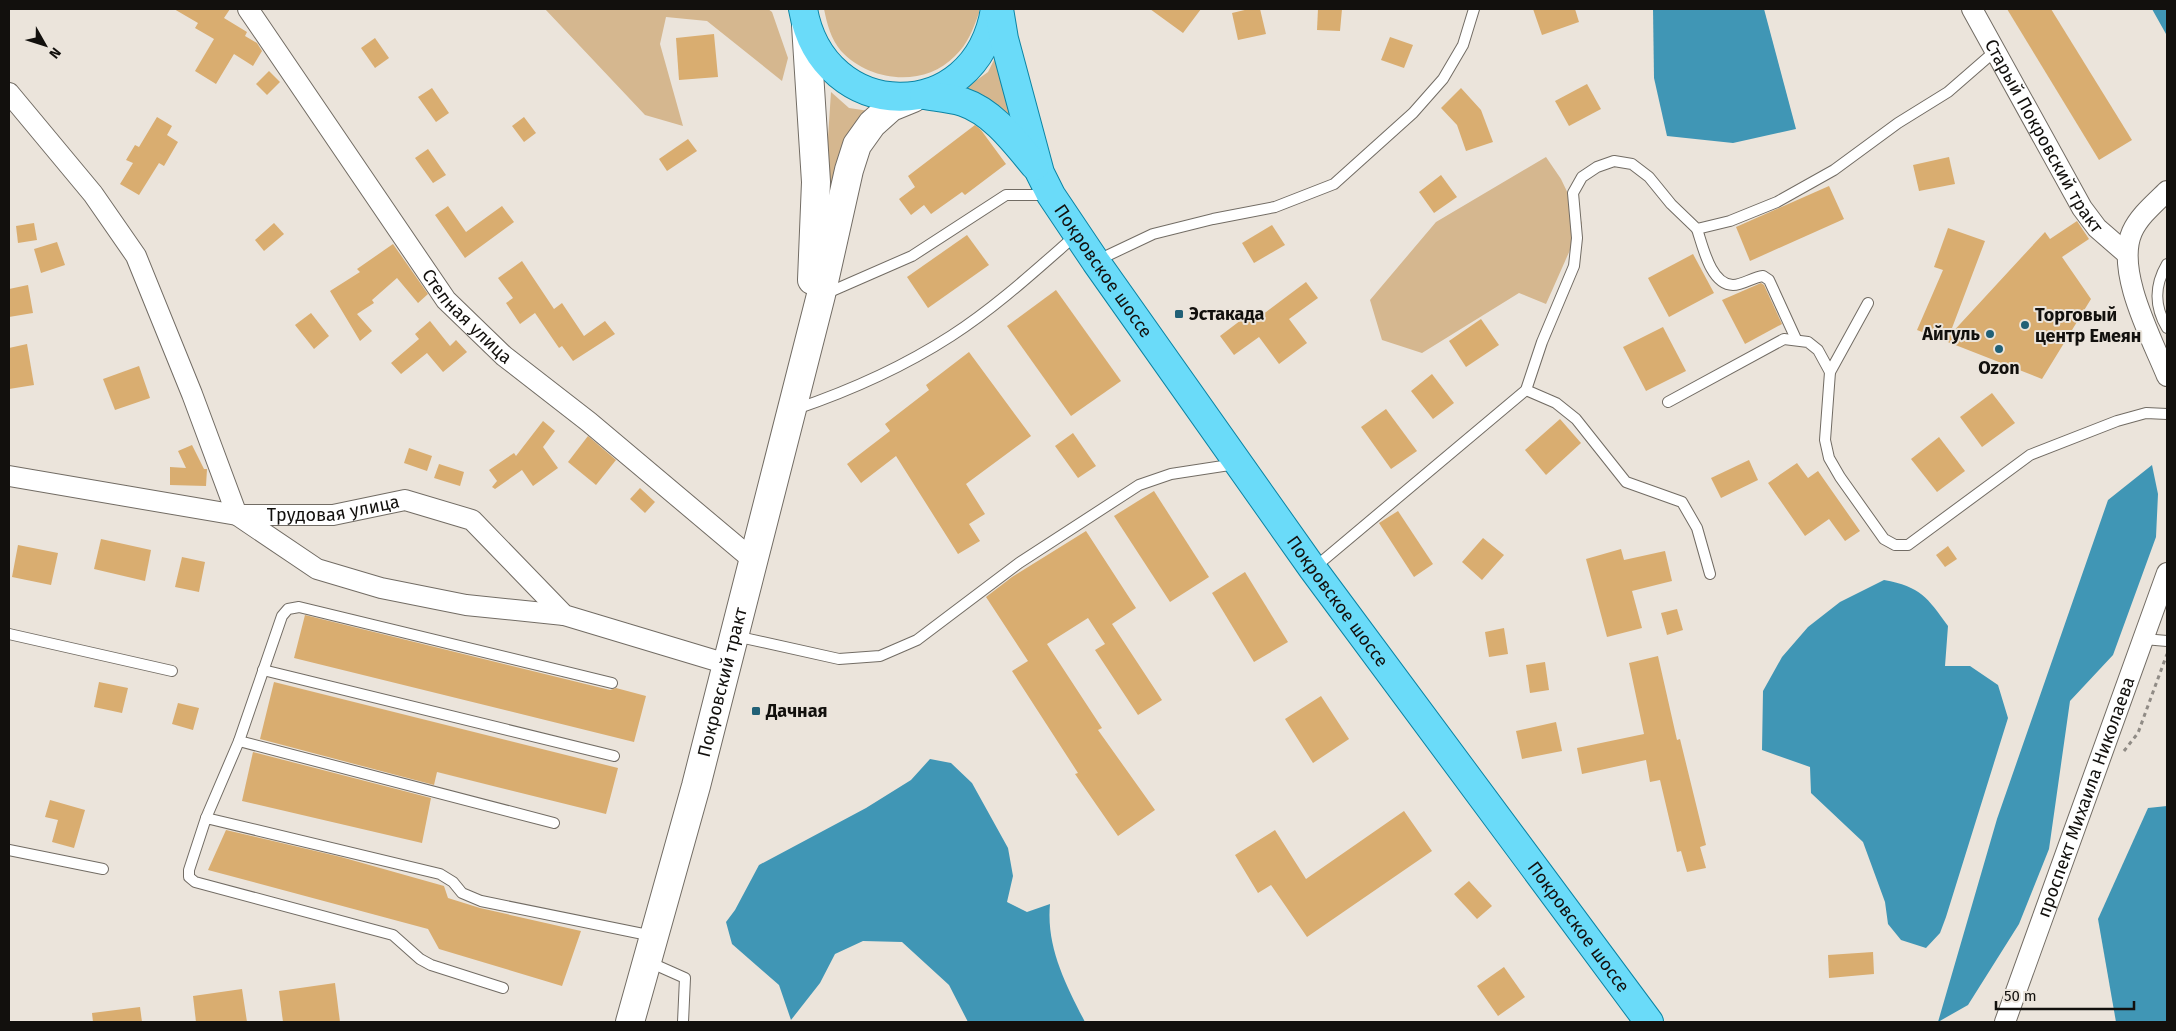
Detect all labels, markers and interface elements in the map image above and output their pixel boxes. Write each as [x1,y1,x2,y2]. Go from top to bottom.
north arrow [20,20,70,70]
street label: Старый Покровский тракт [1980,35,2108,238]
text: N [45,44,64,62]
street label: Покровское шоссе [1049,200,1157,342]
street label: Степная улица [417,265,516,369]
place label: Эстакада [1189,303,1264,325]
place label: Торговый центр Емеян [2035,304,2141,347]
marker: Эстакада [1173,308,1185,320]
marker: Торговый центр Емеян [2019,319,2031,331]
place label: Айгуль [1921,323,1981,345]
marker: Айгуль [1984,328,1996,340]
marker: Ozon [1993,343,2005,355]
place label: Ozon [1978,357,2020,379]
street label: Трудовая улица [267,490,401,526]
street label: Покровское шоссе [1282,532,1393,671]
street label: Покровский тракт [693,604,752,759]
street label: проспект Михаила Николаева [2033,674,2140,921]
place label: Дачная [765,700,828,722]
marker: Дачная [750,705,762,717]
street label: Покровское шоссе [1523,857,1634,997]
scale bar [1996,978,2134,1010]
text: 50 m [2004,987,2037,1005]

